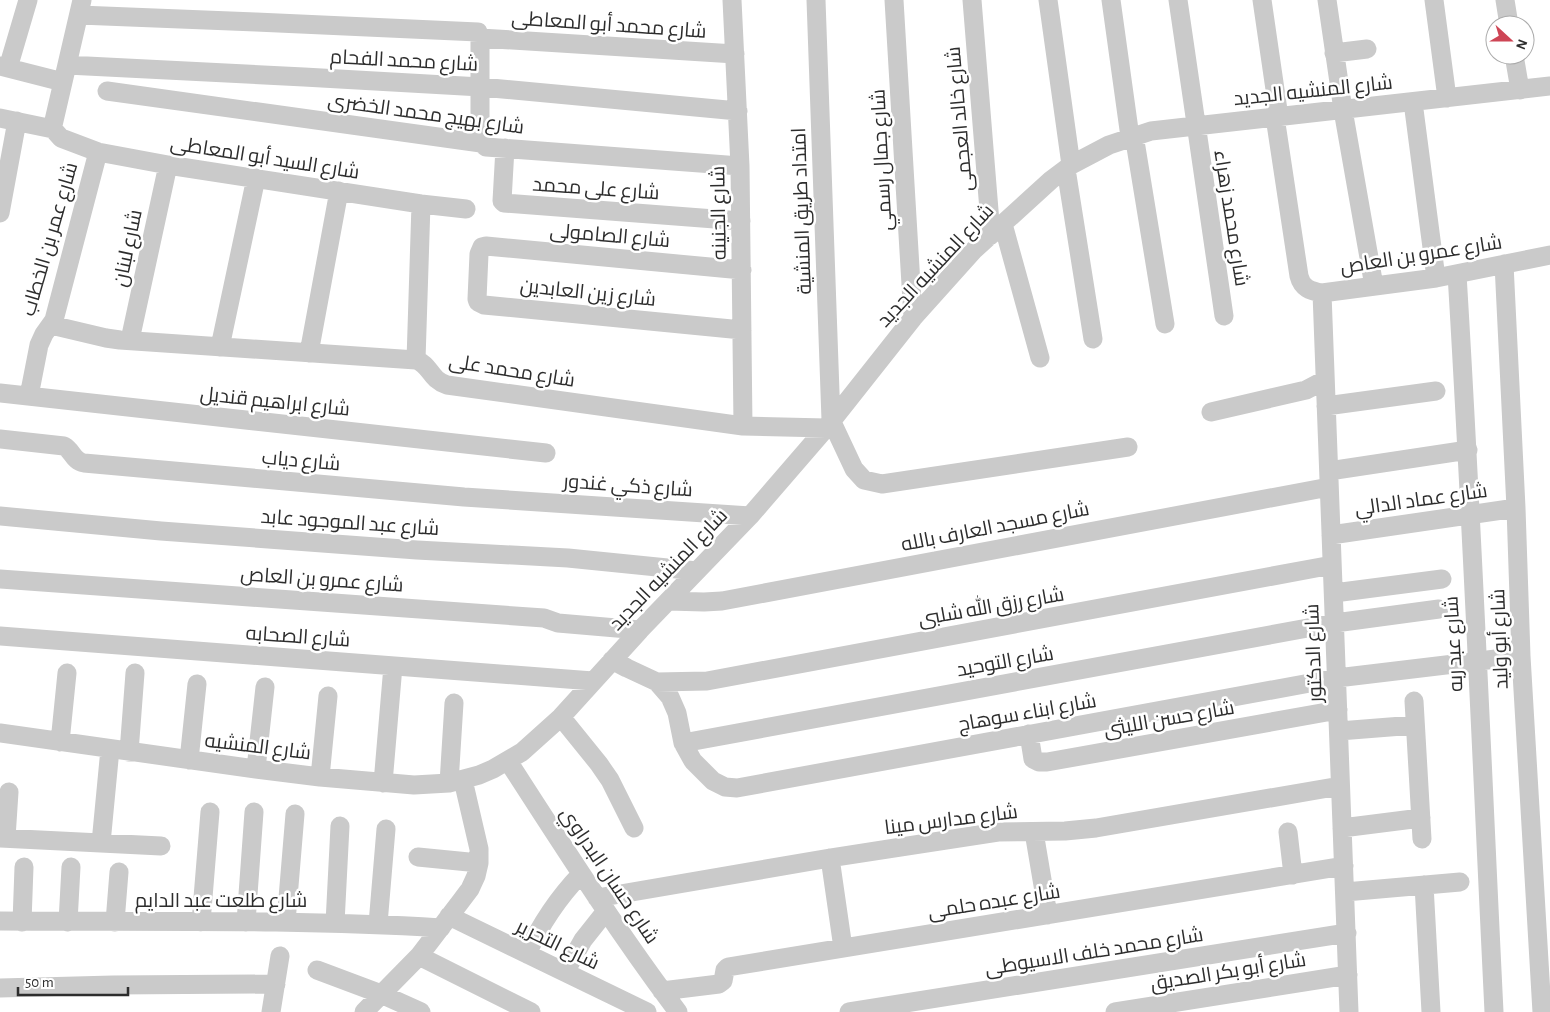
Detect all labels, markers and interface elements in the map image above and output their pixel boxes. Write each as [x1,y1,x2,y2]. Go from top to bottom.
street label: شارع محمد أبو المعاطى [510,5,707,45]
north arrow [1485,15,1535,65]
text: N [1513,37,1529,51]
street label: شارع خالد العجمى [944,45,979,192]
street label: شارع محمد الفحام [329,47,479,78]
street label: شارع المنشيه الجديد [1233,73,1394,112]
street label: شارع جمال رسمي [868,88,901,231]
street label: شارع بهيج محمد الخضرى [326,90,525,141]
street label: امتداد طريق المنشية [789,127,817,295]
street label: شارع السيد أبو المعاطى [168,130,361,186]
street label: شارع محمد زهراء [1207,148,1252,288]
street label: شارع عمر بن الخطاب [18,160,84,319]
street label: شارع الجنينه [708,166,733,260]
street label: شارع على محمد [532,175,660,206]
street label: شارع المنشيه الجديد [874,200,1000,333]
street label: شارع لبنان [110,208,149,289]
street label: شارع الصامولى [549,221,671,254]
street label: شارع عمرو بن العاص [1339,232,1504,281]
street label: شارع زين العابدين [519,276,657,313]
street label: شارع محمد على [447,351,576,394]
street label: شارع ابراهيم قنديل [199,384,351,423]
street label: شارع دياب [261,448,341,477]
street label: شارع ذكي غندور [561,471,693,505]
street label: شارع عماد الدالي [1354,481,1489,524]
street label: شارع مسجد العارف بالله [899,499,1092,558]
street label: شارع المنشيه الجديد [606,505,734,636]
street label: شارع عبد الموجود عابد [260,507,440,542]
street label: شارع عمرو بن العاص [239,564,404,599]
street label: شارع رزق الله شلبى [916,580,1066,633]
street label: شارع أبو وليد [1485,588,1515,690]
street label: شارع عبد ربه [1442,595,1469,692]
street label: شارع الدكتور [1302,603,1329,704]
street label: شارع الصحابه [245,623,351,654]
street label: شارع التوحيد [955,644,1056,683]
street label: شارع ابناء سوهاج [956,691,1098,738]
street label: شارع حسن الليثى [1102,698,1237,743]
street label: شارع المنشيه [203,731,312,766]
street label: شارع مدارس مينا [883,802,1019,841]
street label: شارع حسان البدراوي [552,804,662,950]
street label: شارع عبده حلمى [926,882,1062,925]
street label: شارع طلعت عبد الدايم [135,891,307,914]
street label: شارع التحرير [511,916,602,976]
street label: شارع محمد خلف الاسيوطى [984,925,1205,982]
street label: شارع أبو بكر الصديق [1148,947,1308,997]
scale bar [18,964,128,996]
text: 50 m [25,975,54,990]

